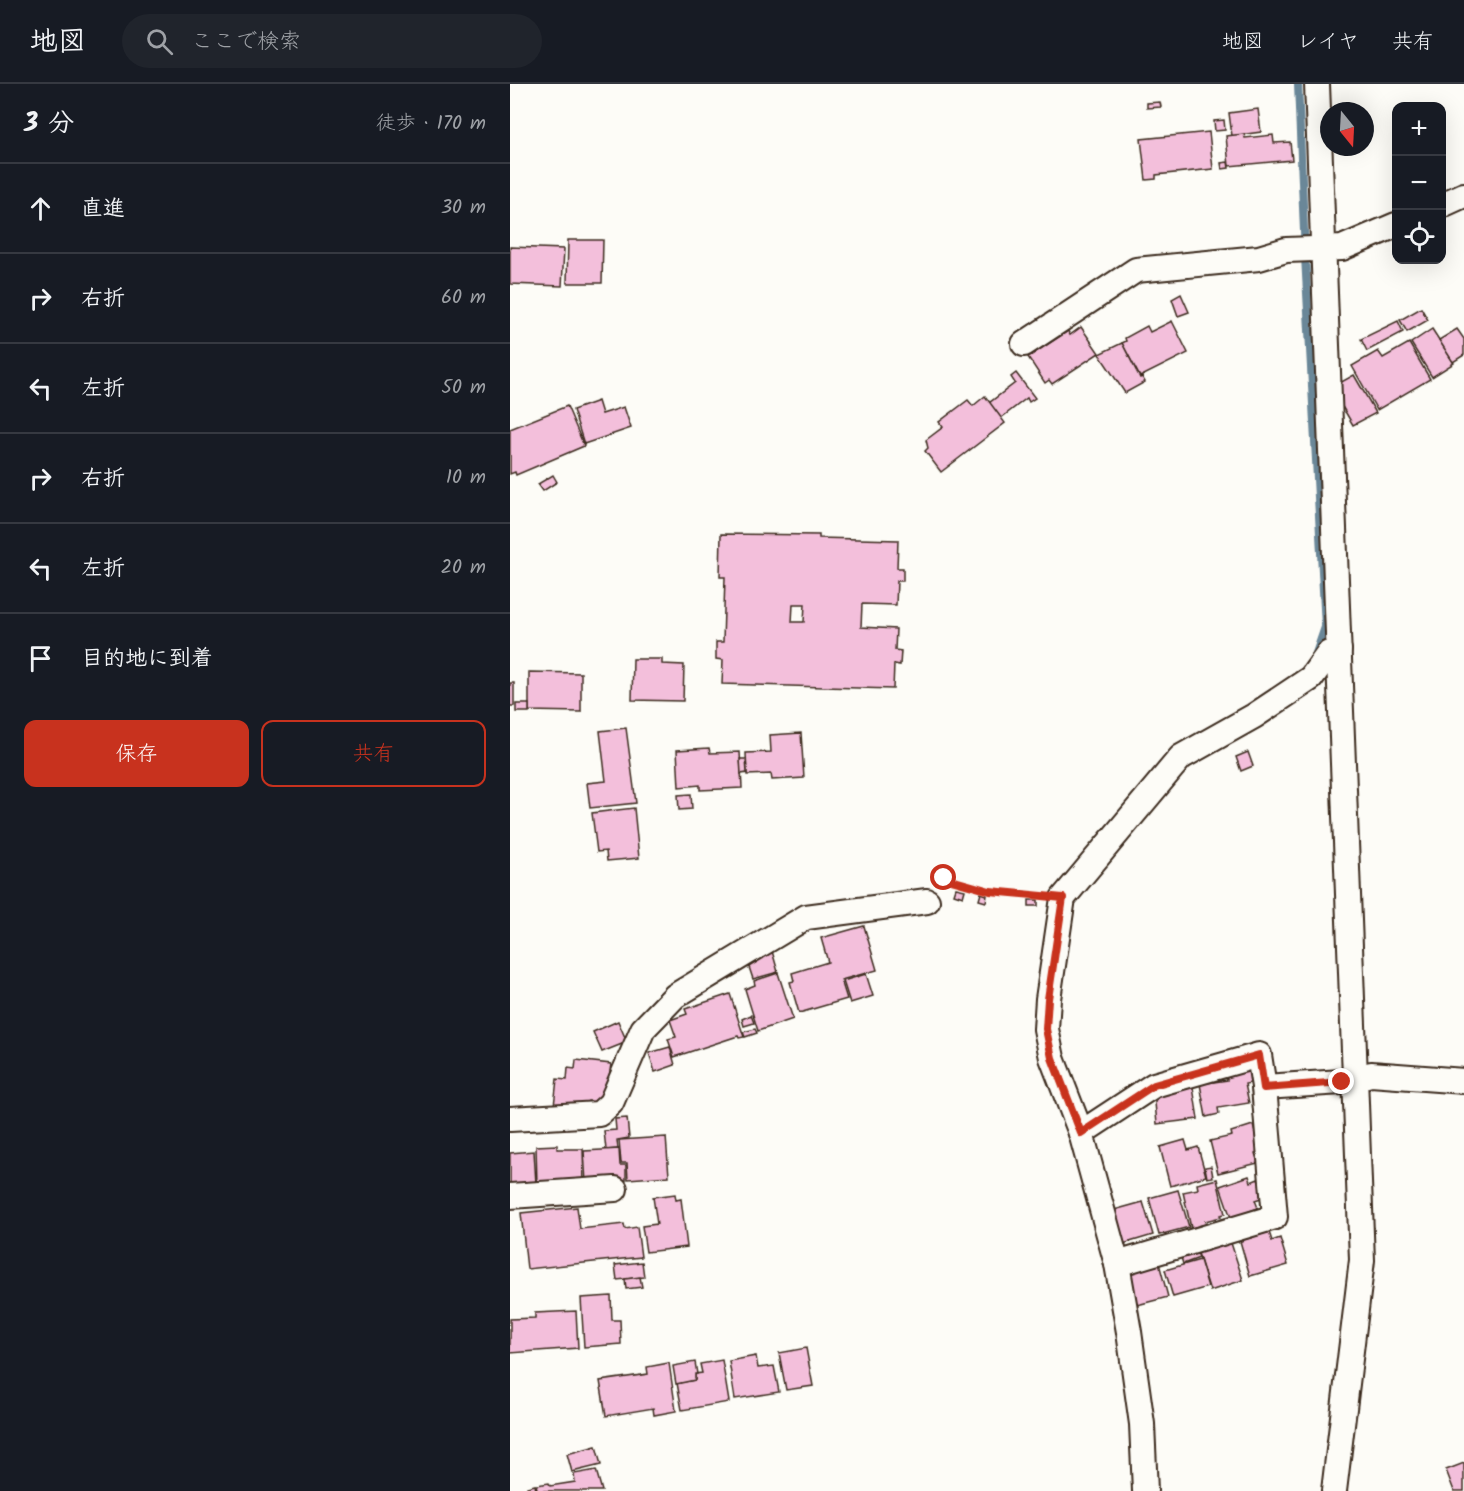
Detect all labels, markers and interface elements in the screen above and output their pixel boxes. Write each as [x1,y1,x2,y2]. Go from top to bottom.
search box [122,14,542,68]
text: 地図 [30,20,86,65]
icon: search [143,25,176,58]
text: ここで検索 [191,25,301,60]
text: 地図 [1222,26,1264,59]
text: レイヤ [1297,26,1359,59]
text: 共有 [1392,26,1434,59]
north arrow [1320,102,1374,156]
map controls [1392,102,1446,264]
button: + [1392,102,1446,156]
text: 3 分 [24,103,74,145]
text: 徒歩 · 170 m [376,108,486,140]
button: − [1392,156,1446,210]
icon: ahead [24,192,57,225]
text: 直進 [81,192,125,227]
text: 30 m [441,192,486,224]
button: locate [1392,210,1446,264]
icon: right [24,282,57,315]
text: 右折 [81,282,125,317]
text: 60 m [441,282,486,314]
icon: left [24,372,57,405]
text: 左折 [81,372,125,407]
text: 50 m [441,372,486,404]
icon: right [24,462,57,495]
text: 右折 [81,462,125,497]
text: 10 m [446,462,486,494]
icon: left [24,552,57,585]
text: 左折 [81,552,125,587]
text: 20 m [440,552,486,584]
icon: arrive [24,642,57,675]
text: 目的地に到着 [81,642,213,677]
button: 保存 [24,720,249,787]
button: 共有 [261,720,486,787]
route start [930,864,956,890]
route end [1328,1068,1354,1094]

